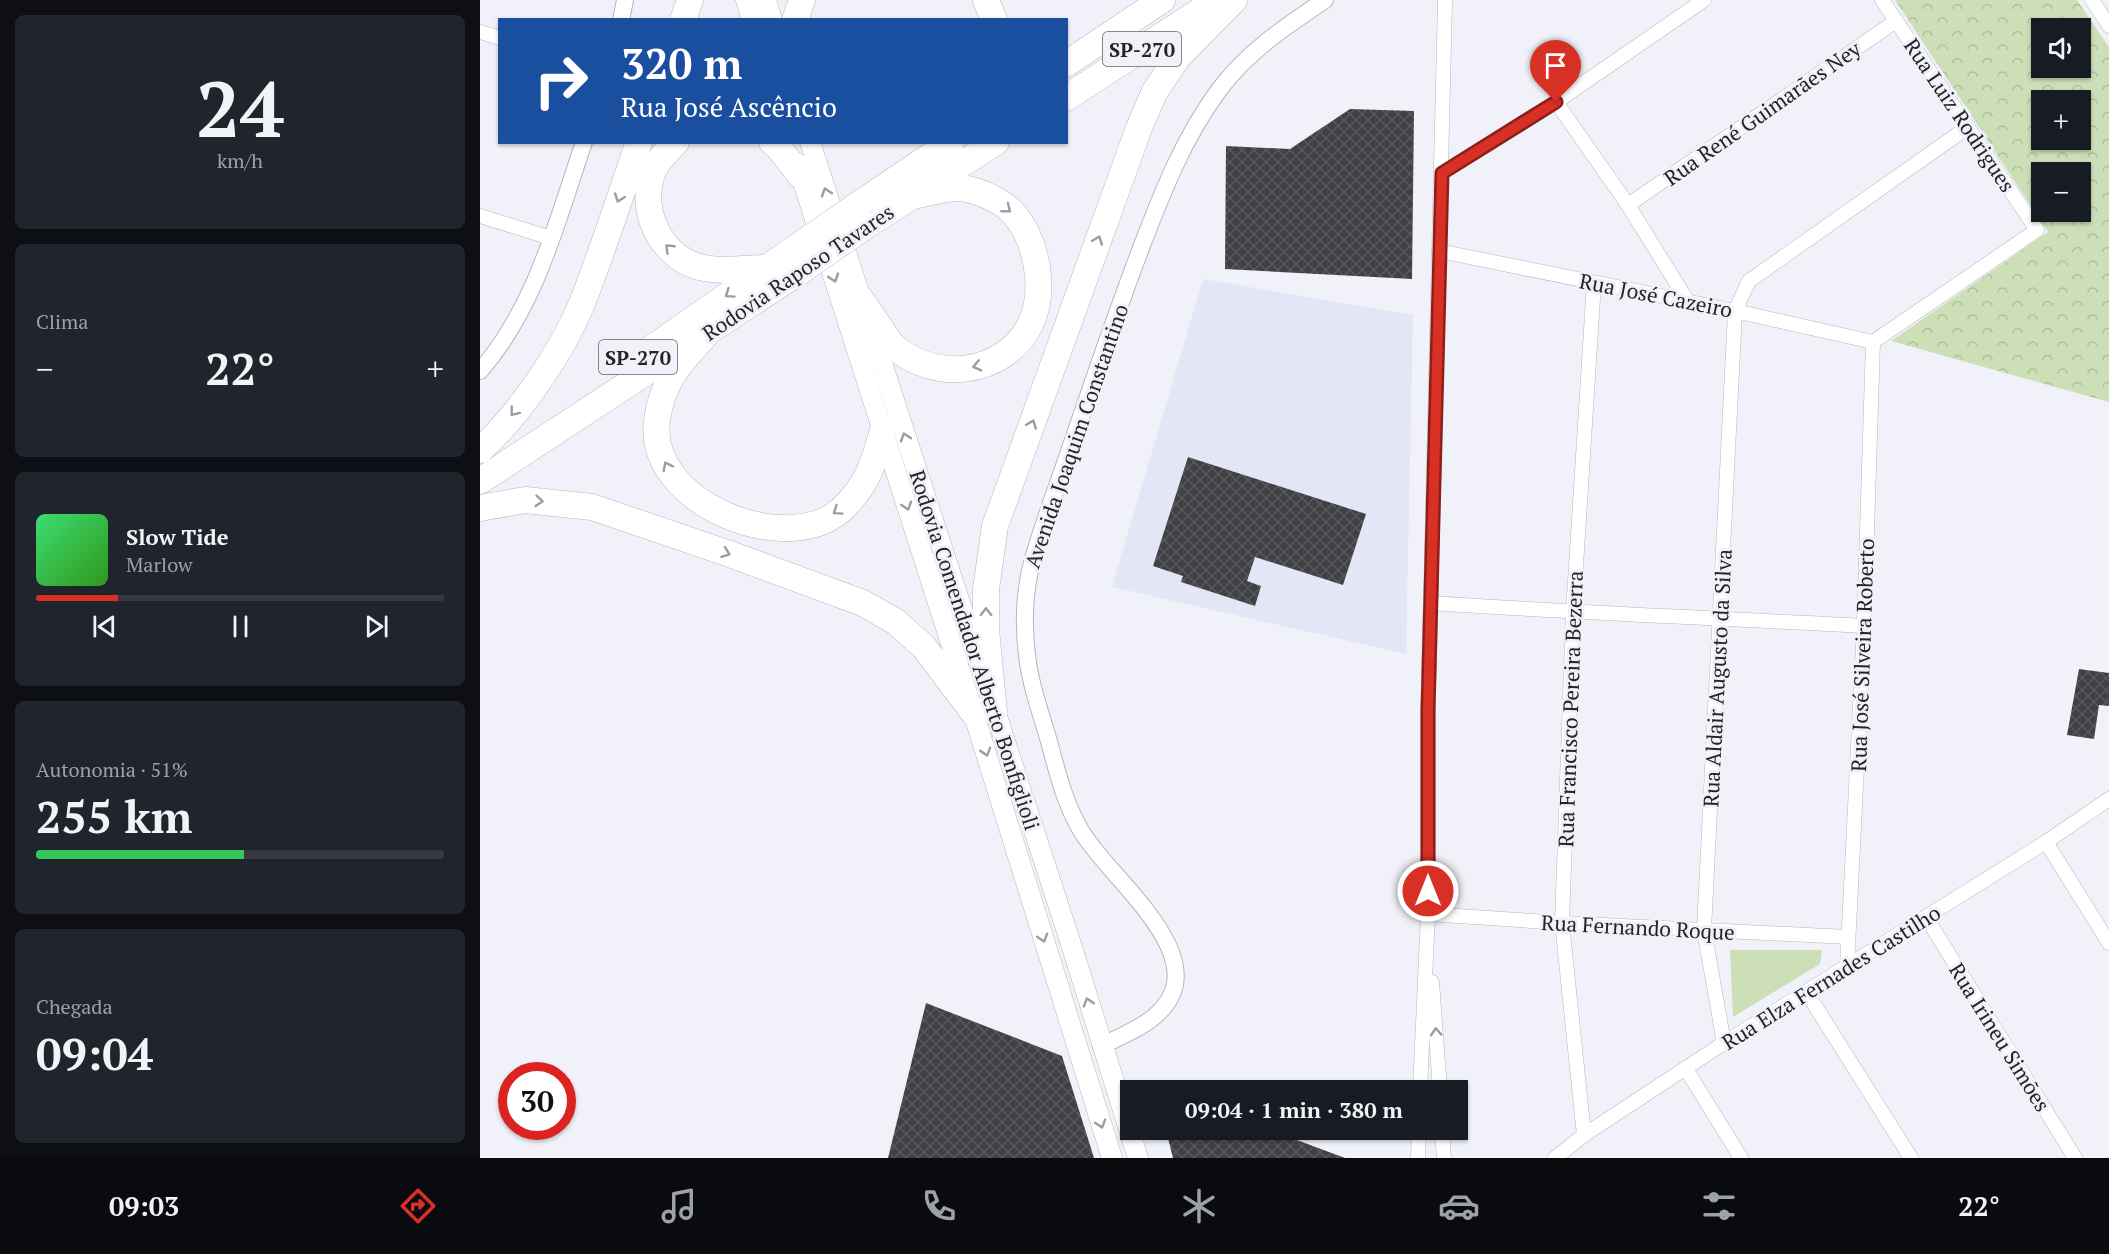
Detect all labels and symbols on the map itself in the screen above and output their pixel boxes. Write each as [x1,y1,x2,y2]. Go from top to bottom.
road number: SP-270 [1103,32,1181,66]
street label: Rua Luiz Rodrigues [1898,33,2022,197]
street label: Rua René Guimarães Ney [1658,34,1866,192]
pin [1530,40,1581,102]
one-way arrow [820,187,833,198]
one-way arrow [614,192,627,203]
street label: Rodovia Raposo Tavares [697,197,899,347]
one-way arrow [1000,202,1011,213]
one-way arrow [1091,235,1103,246]
one-way arrow [665,244,676,255]
street label: Rua José Cazeiro [1577,266,1735,324]
one-way arrow [827,272,839,283]
one-way arrow [724,287,735,298]
street label: Avenida Joaquim Constantino [1018,300,1134,572]
road number: SP-270 [599,340,677,374]
one-way arrow [972,359,982,372]
one-way arrow [511,406,522,417]
one-way arrow [1025,419,1037,430]
one-way arrow [900,432,912,443]
one-way arrow [663,461,675,472]
street label: Rodovia Comendador Alberto Bonfiglioli [903,466,1047,834]
one-way arrow [535,494,544,507]
one-way arrow [900,500,912,511]
one-way arrow [833,504,844,515]
street label: Rua José Silveira Roberto [1844,538,1880,772]
one-way arrow [720,545,731,558]
street label: Rua Aldair Augusto da Silva [1696,548,1738,808]
street label: Rua Francisco Pereira Bezerra [1551,570,1589,848]
one-way arrow [980,607,992,616]
one-way arrow [979,746,991,757]
position arrow [1396,859,1460,923]
street label: Rua Elza Fernades Castilho [1716,898,1946,1056]
street label: Rua Fernando Roque [1540,908,1736,946]
one-way arrow [1036,932,1048,943]
street label: Rua Irineu Simões [1943,957,2057,1117]
one-way arrow [1083,997,1095,1008]
one-way arrow [1429,1028,1442,1037]
speed limit sign: 30 [498,1062,576,1140]
one-way arrow [1094,1118,1107,1129]

